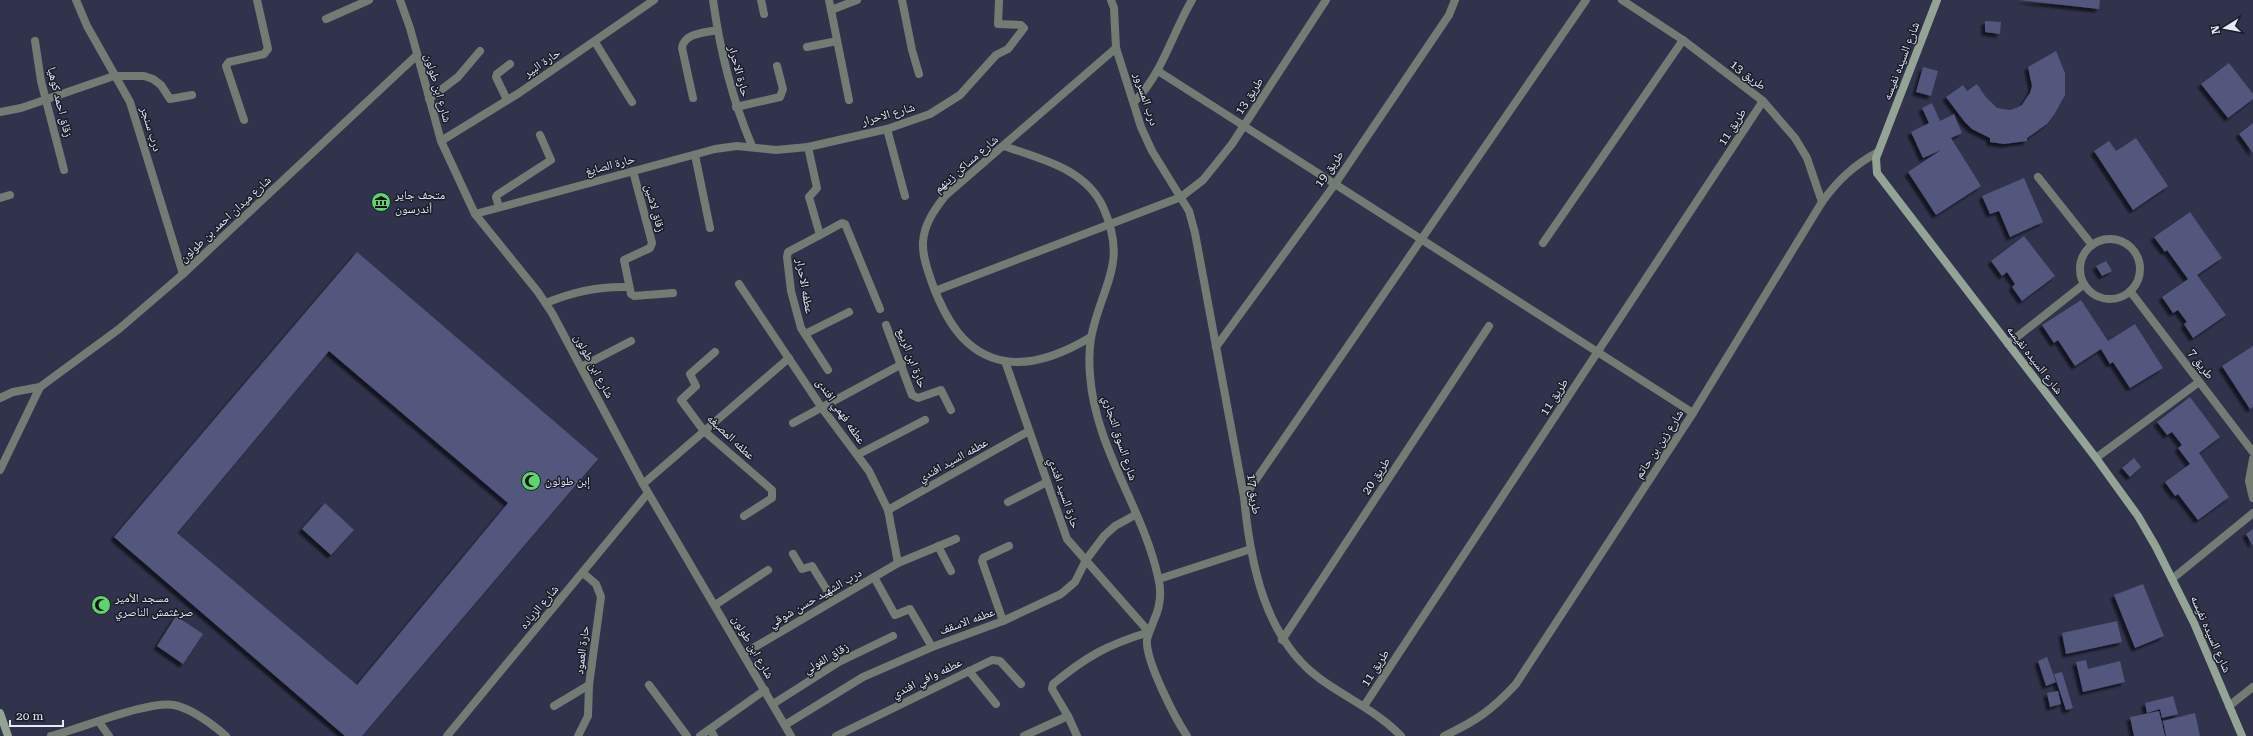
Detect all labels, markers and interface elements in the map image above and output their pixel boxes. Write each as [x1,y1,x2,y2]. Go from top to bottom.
north arrow [2205,8,2245,48]
street label: شارع السيده نفيسه [1880,20,1923,103]
text: N [2208,24,2223,35]
street label: حارة الاحرار [725,43,753,98]
street label: حارة البير [520,45,564,81]
street label: شارع ابن طولون [421,52,455,124]
street label: طريق 13 [1727,57,1769,93]
street label: زقاق احمد كوهيا [44,66,76,139]
street label: درب المسرور [1130,70,1161,128]
street label: طريق 13 [1232,75,1266,117]
street label: شارع الاحرار [859,100,917,130]
street label: درب سنجر [137,104,164,153]
street label: طريق 11 [1715,106,1749,148]
street label: شارع مساكن زينهم [931,132,1002,196]
street label: طريق 19 [1311,148,1347,190]
street label: حارة الصايغ [584,152,637,179]
street label: شارع ميدان احمد بن طولون [176,173,275,266]
street label: زقاق لاشين [642,183,668,234]
place label: متحف جاير أندرسون [394,188,445,216]
museum icon: متحف جاير أندرسون [370,191,392,213]
street label: عطفه الاحرار [793,256,817,315]
street label: شارع السيده نفيسه [2003,323,2066,398]
street label: حارة ابن الربيع [894,326,930,390]
street label: شارع ابن طولون [570,331,617,401]
street label: طريق 7 [2185,346,2217,382]
street label: عطفه فهمي افندى [811,375,869,448]
street label: طريق 11 [1537,376,1571,418]
street label: شارع السوق التجاري [1097,394,1140,483]
street label: شارع زين بن حاتم [1632,407,1687,482]
street label: عطفه المصبغه [704,411,758,463]
street label: عطفه السيد افندي [916,435,992,488]
street label: طريق 20 [1359,455,1393,497]
street label: حارة السيد افندي [1042,456,1083,532]
mosque icon: إبن طولون [520,470,542,492]
street label: طريق 17 [1244,473,1264,515]
place label: إبن طولون [545,474,590,489]
street label: درب الشهيد حسن شوقي [766,566,866,633]
street label: شارع الزياده [517,582,562,632]
place label: مسجد الأمير صرغتمش الناصري [114,591,194,622]
street label: شارع السيده نفيسه [2187,593,2234,675]
mosque icon: مسجد الأمير صرغتمش الناصري [90,594,112,616]
street label: عطفه الاسقف [937,604,997,638]
street label: شارع ابن طولون [728,613,777,682]
street label: حارة العمود [572,624,592,675]
street label: زقاق الفولي [801,639,853,679]
street label: طريق 11 [1358,647,1392,689]
street label: عطفه وافي افندي [890,655,966,704]
scale bar [10,702,63,728]
text: 20 m [16,709,43,723]

